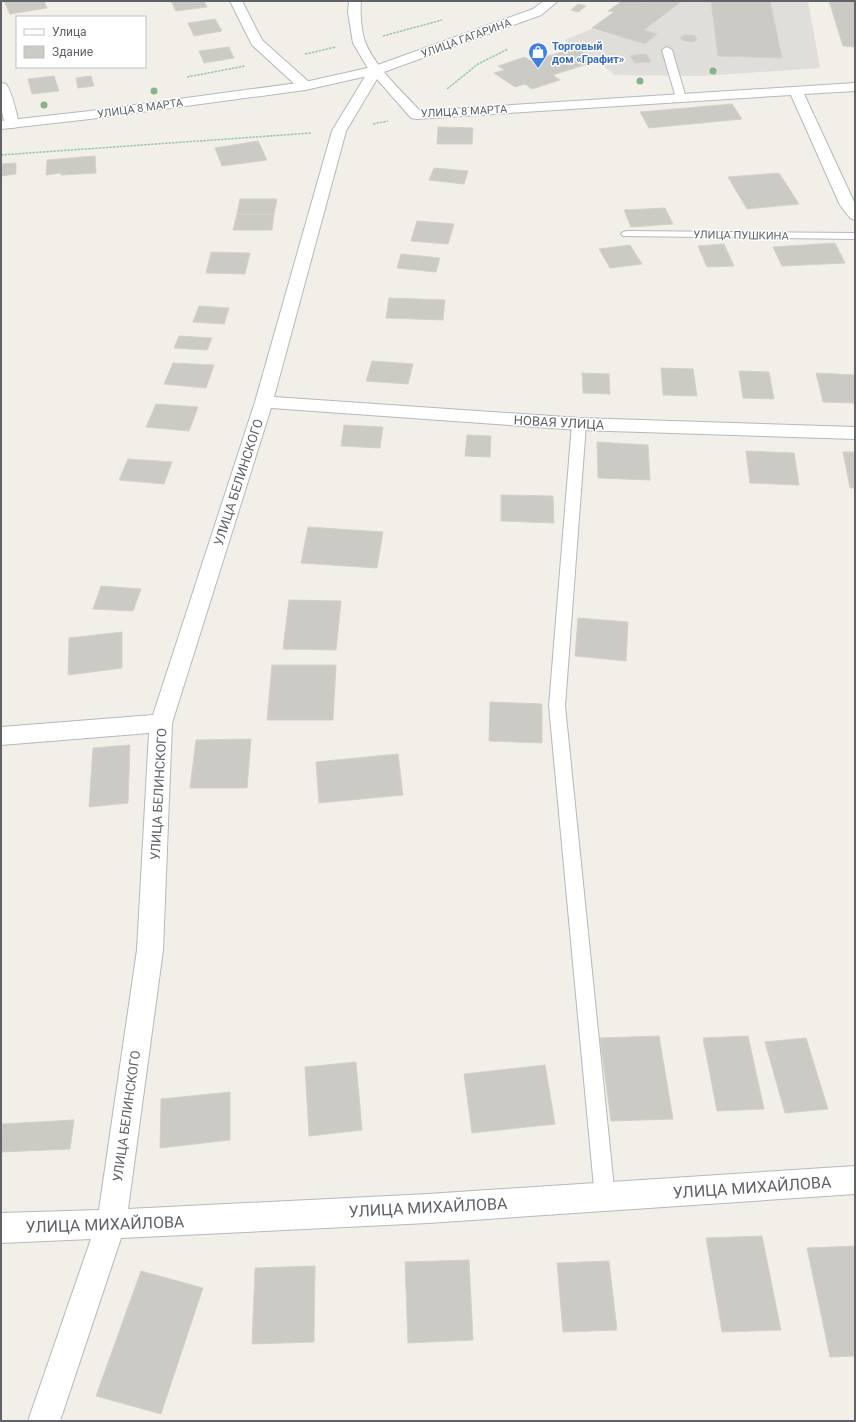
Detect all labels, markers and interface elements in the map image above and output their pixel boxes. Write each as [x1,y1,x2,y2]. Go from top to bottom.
legend [16,16,146,68]
street label: УЛИЦА ГАГАРИНА [419,16,514,61]
text: Улица [52,25,87,39]
place label: Торговый дом «Графит» [552,40,625,66]
shop icon: Торговый дом «Графит» [527,41,549,69]
text: Здание [52,45,93,59]
street label: УЛИЦА 8 МАРТА [96,96,185,121]
street label: УЛИЦА 8 МАРТА [421,103,508,120]
street label: УЛИЦА ПУШКИНА [693,228,790,243]
street label: НОВАЯ УЛИЦА [513,413,605,432]
street label: УЛИЦА БЕЛИНСКОГО [211,417,266,547]
street label: УЛИЦА БЕЛИНСКОГО [148,728,169,860]
street label: УЛИЦА БЕЛИНСКОГО [110,1049,143,1183]
street label: УЛИЦА МИХАЙЛОВА [672,1172,832,1203]
street label: УЛИЦА МИХАЙЛОВА [348,1194,508,1221]
street label: УЛИЦА МИХАЙЛОВА [25,1212,185,1237]

